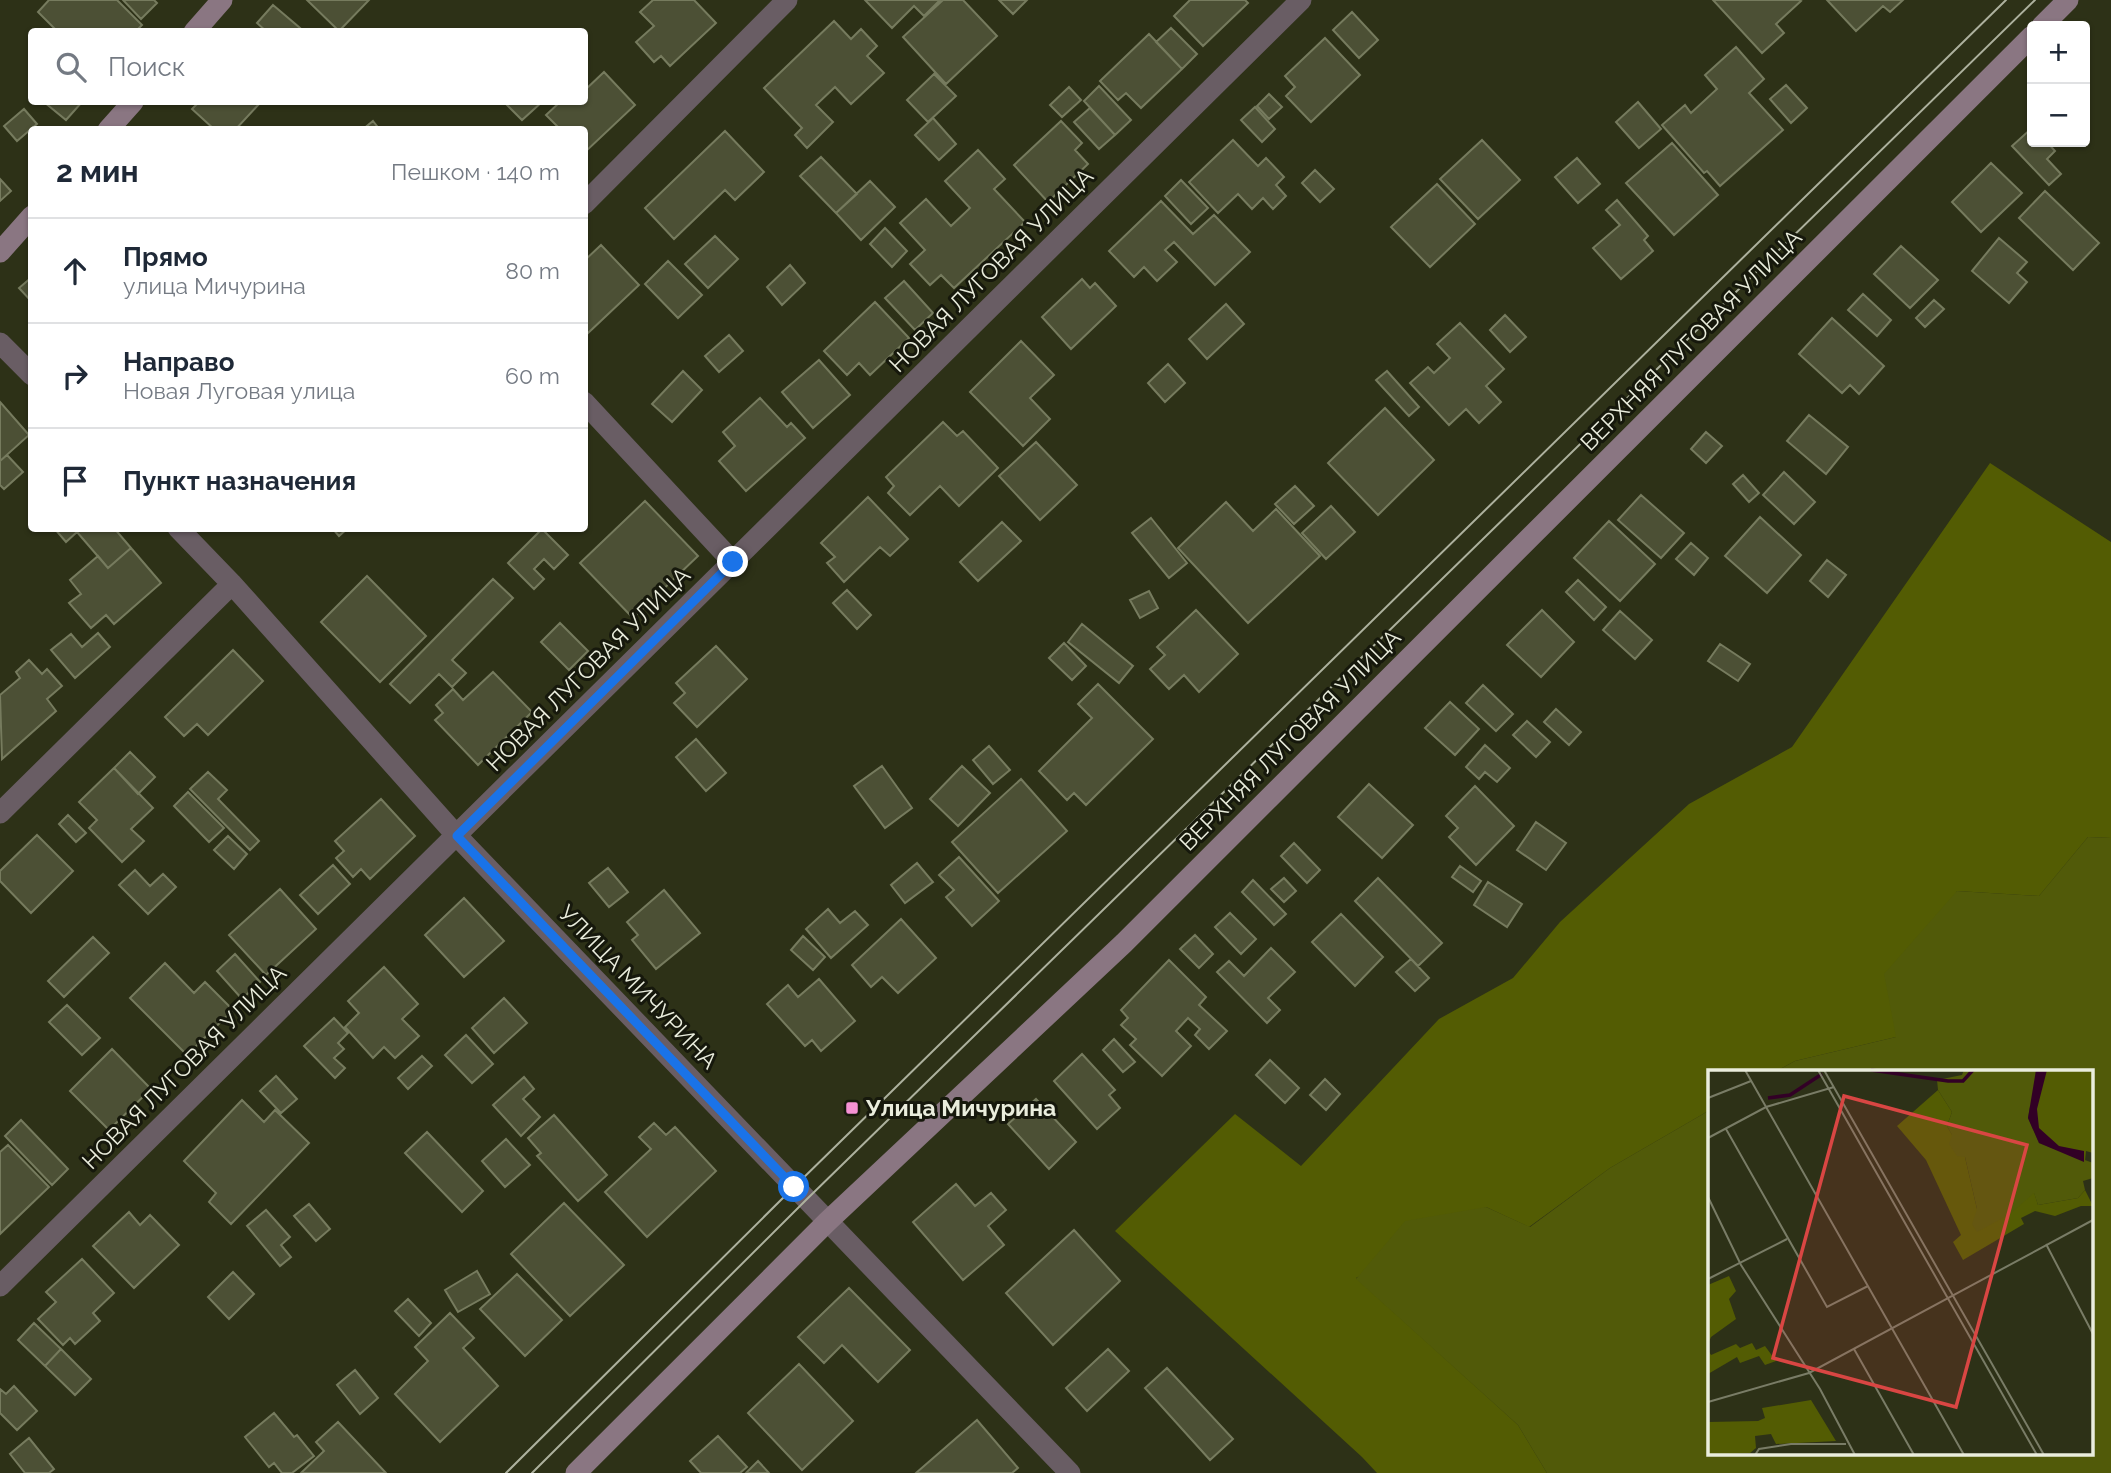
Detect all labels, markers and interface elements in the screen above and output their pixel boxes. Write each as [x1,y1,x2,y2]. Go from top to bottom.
map controls [2027,21,2090,147]
button: + [2027,21,2090,84]
search box [28,28,588,105]
icon: search [52,48,90,86]
text: Поиск [108,52,185,82]
button: − [2027,84,2090,147]
text: 2 мин [56,154,139,189]
text: Пешком · 140 m [391,158,560,185]
street label: НОВАЯ ЛУГОВАЯ УЛИЦА [883,162,1098,377]
street label: ВЕРХНЯЯ ЛУГОВАЯ УЛИЦА [1574,223,1807,456]
text: Прямо [123,242,208,272]
icon: ahead [56,252,94,290]
text: 80 m [505,257,560,284]
text: улица Мичурина [123,272,306,299]
text: Направо [123,347,234,377]
icon: right [56,357,94,395]
text: 60 m [505,362,560,389]
text: Новая Луговая улица [123,377,355,404]
icon: arrive [56,462,94,500]
text: Пункт назначения [123,466,356,496]
route end [717,546,748,577]
street label: НОВАЯ ЛУГОВАЯ УЛИЦА [480,561,695,776]
street label: ВЕРХНЯЯ ЛУГОВАЯ УЛИЦА [1173,623,1406,856]
street label: УЛИЦА МИЧУРИНА [553,899,724,1074]
street label: НОВАЯ ЛУГОВАЯ УЛИЦА [76,959,291,1174]
inset map [1708,1070,2094,1456]
place label: Улица Мичурина [865,1094,1056,1121]
marker: Улица Мичурина [844,1100,860,1116]
route start [778,1171,809,1202]

